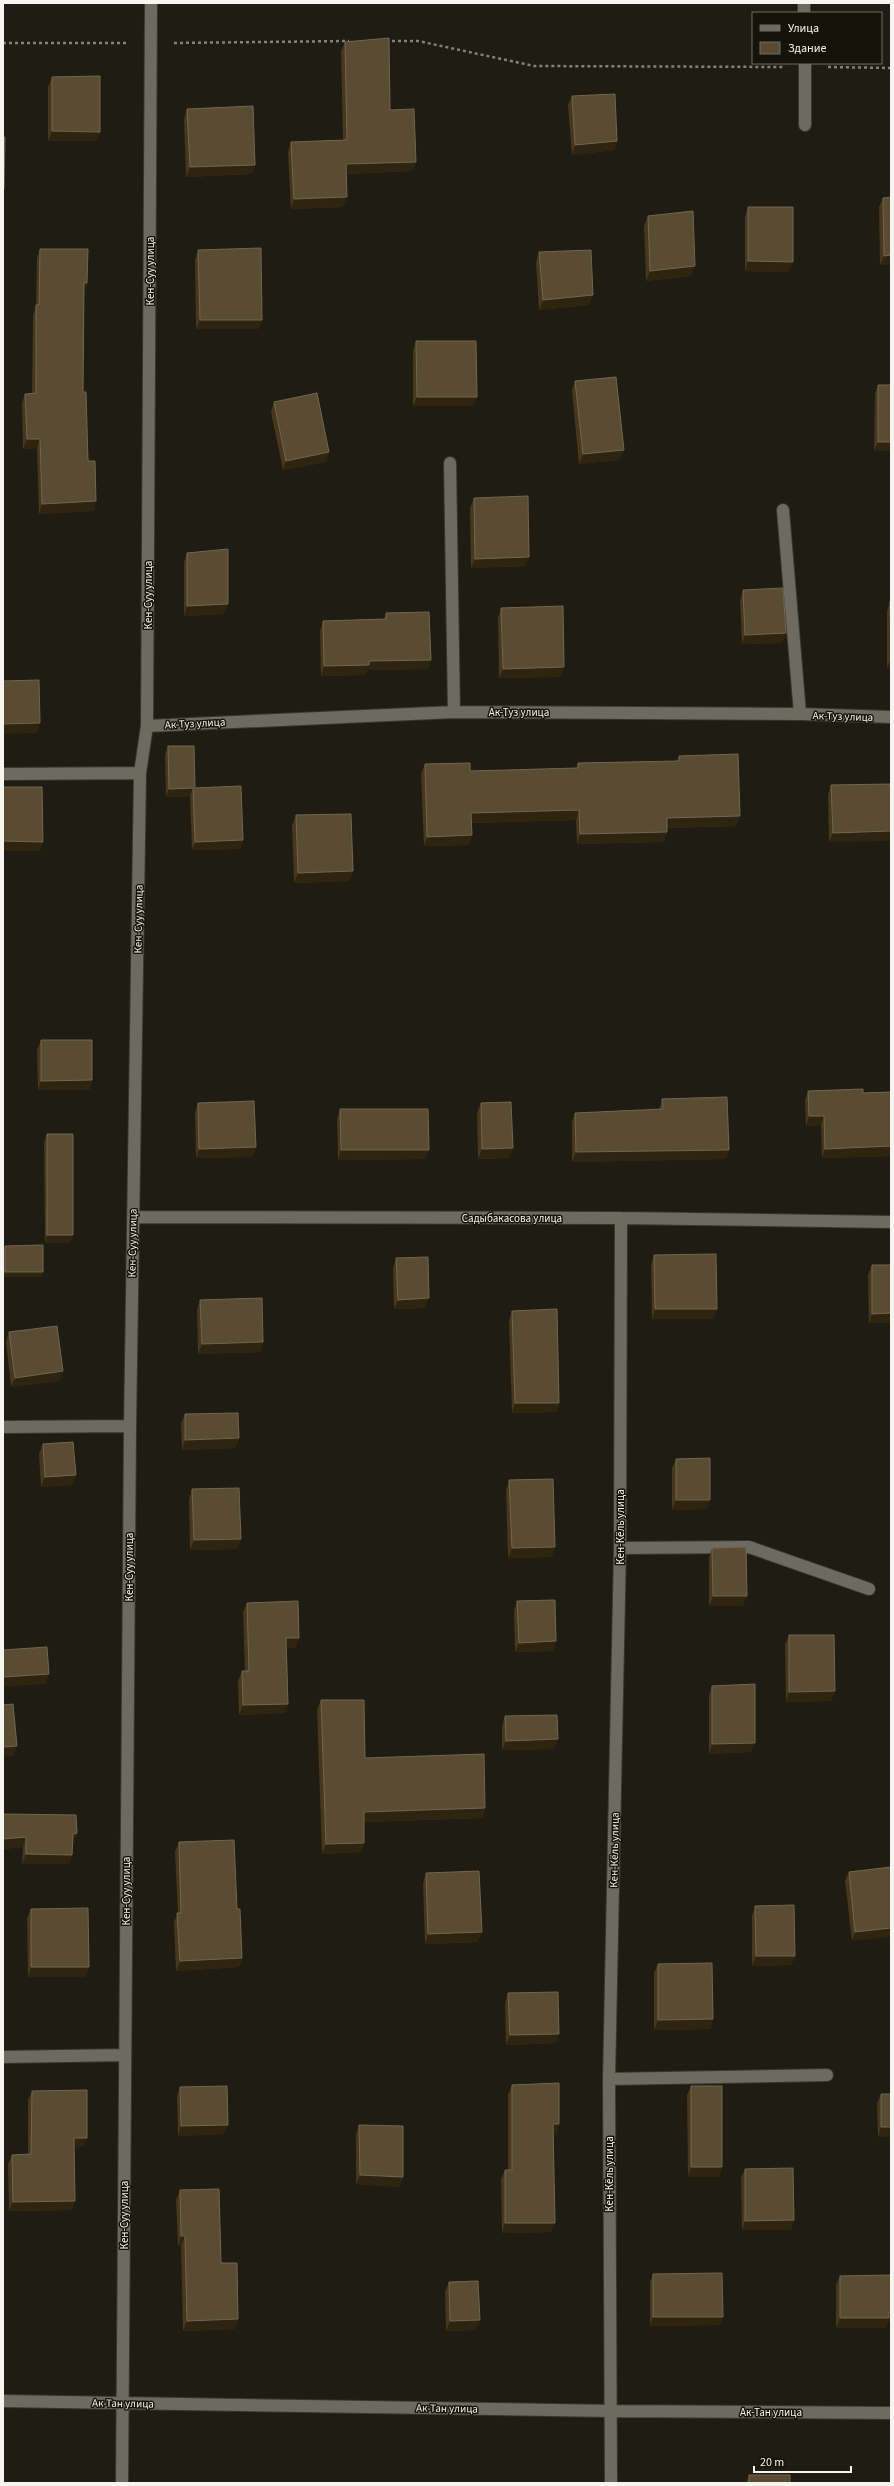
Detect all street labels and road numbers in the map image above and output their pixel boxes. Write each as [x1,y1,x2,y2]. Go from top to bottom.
street label: Кен-Суу улица [143,237,158,305]
street label: Кен-Суу улица [141,561,156,629]
street label: Ак-Туз улица [489,705,549,720]
street label: Ак-Туз улица [812,708,874,725]
street label: Ак-Туз улица [164,714,226,733]
street label: Кен-Суу улица [130,884,147,954]
street label: Кен-Суу улица [124,1208,141,1278]
street label: Садыбакасова улица [462,1211,562,1226]
street label: Кен-Кёль улица [613,1489,628,1565]
street label: Кен-Суу улица [122,1533,137,1601]
street label: Кен-Кёль улица [606,1812,623,1888]
street label: Кен-Суу улица [119,1857,134,1925]
street label: Кен-Кёль улица [602,2136,617,2212]
street label: Кен-Суу улица [117,2181,132,2249]
street label: Ак-Тан улица [92,2395,154,2412]
street label: Ак-Тан улица [416,2400,478,2417]
street label: Ак-Тан улица [740,2405,802,2420]

